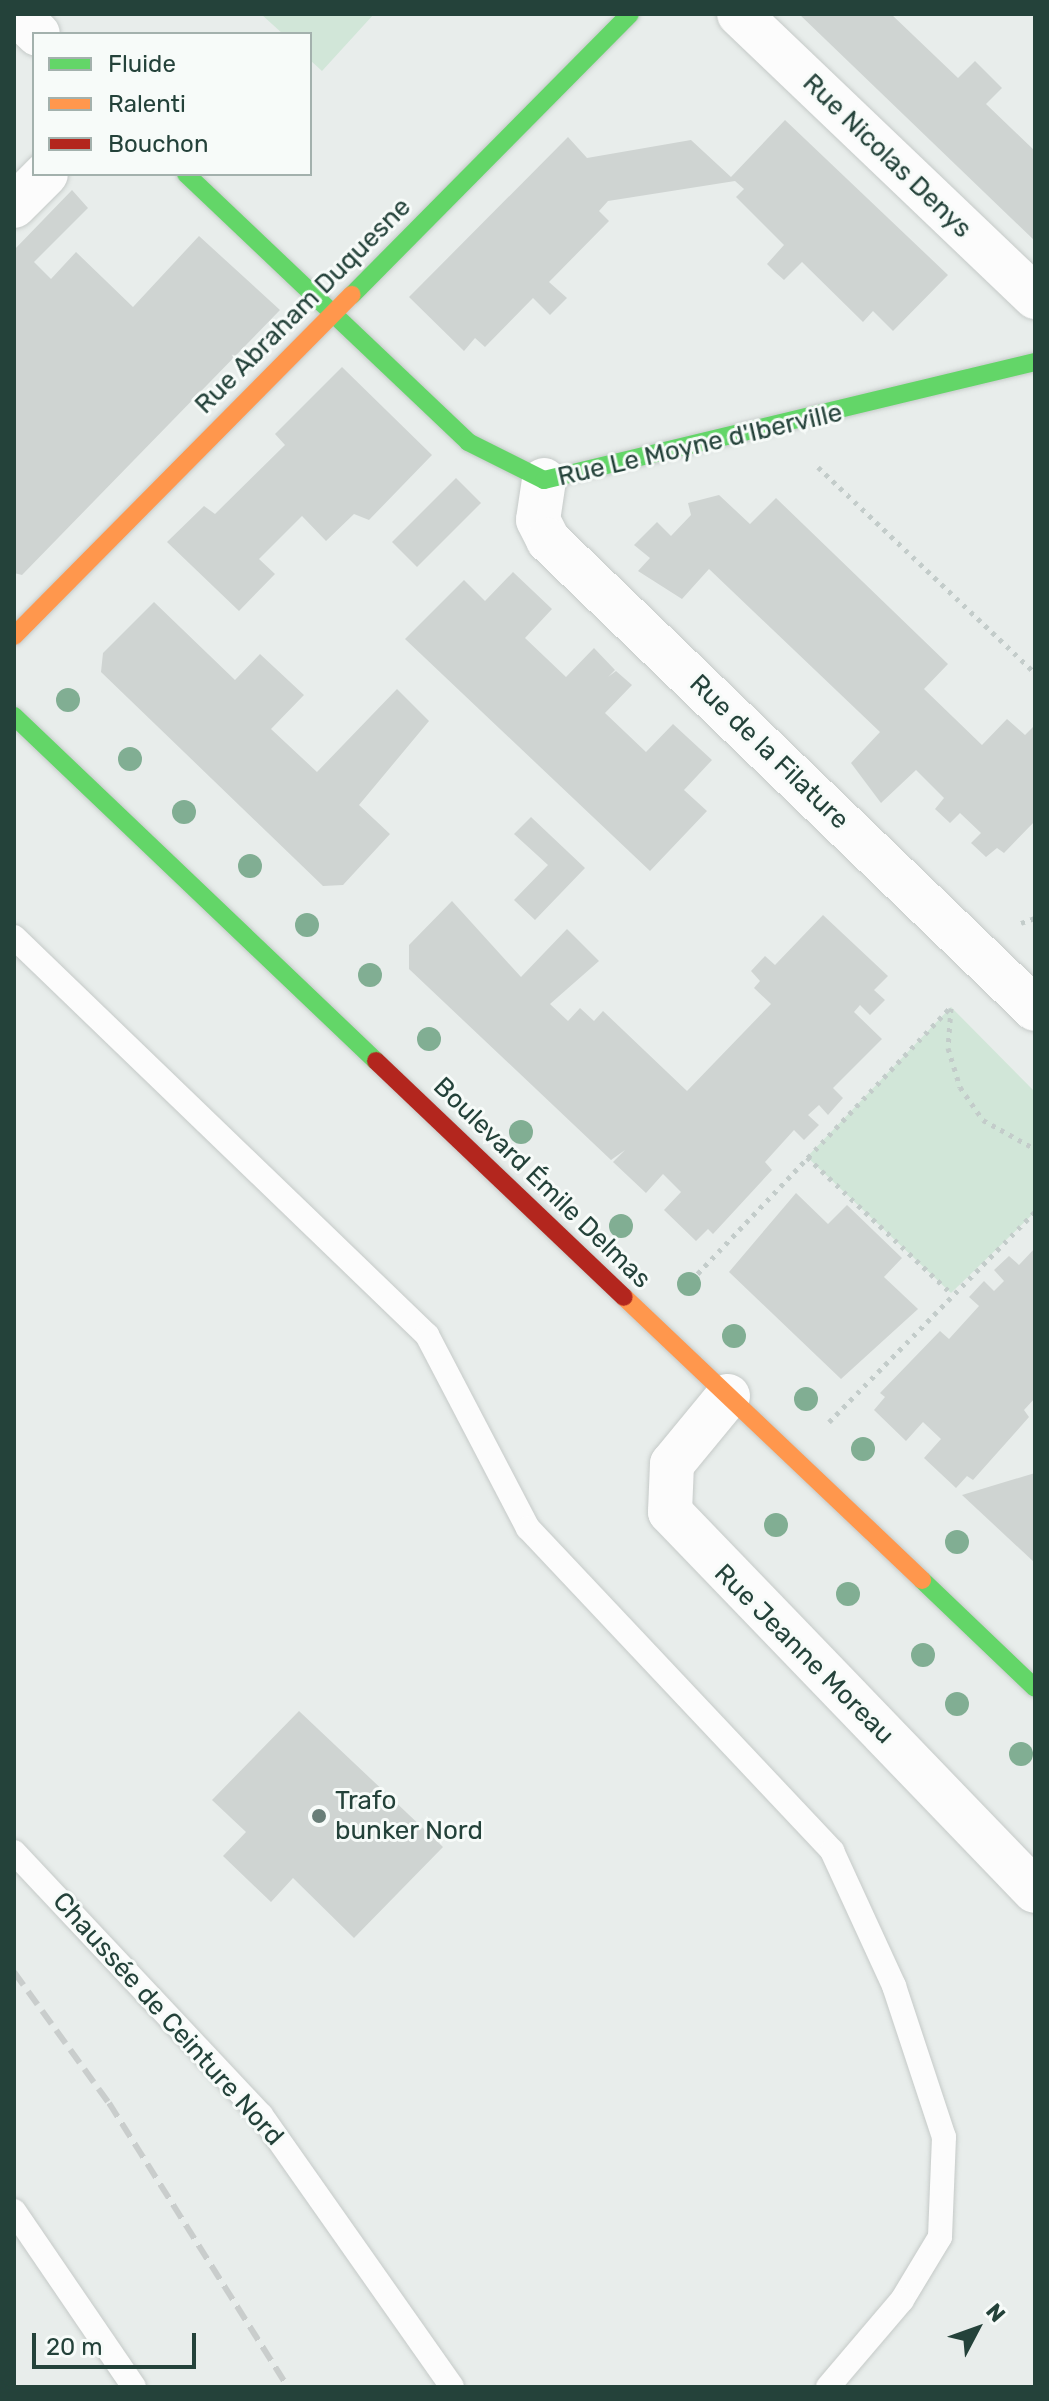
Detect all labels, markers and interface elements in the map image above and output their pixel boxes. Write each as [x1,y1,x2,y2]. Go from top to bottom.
legend [32,32,312,176]
text: Fluide [108,50,176,78]
street label: Rue Nicolas Denys [796,67,978,245]
text: Ralenti [108,90,186,118]
text: Bouchon [108,130,208,158]
street label: Rue Abraham Duquesne [188,191,418,421]
street label: Rue Le Moyne d'Iberville [555,397,845,493]
street label: Rue de la Filature [683,668,855,836]
street label: Boulevard Émile Delmas [427,1071,657,1295]
street label: Rue Jeanne Moreau [708,1558,900,1750]
place label: Trafo bunker Nord [335,1785,484,1846]
marker: Trafo bunker Nord [310,1807,328,1825]
street label: Chaussée de Ceinture Nord [46,1886,290,2152]
north arrow [937,2289,1017,2369]
text: N [980,2298,1011,2328]
scale bar [36,2317,200,2367]
text: 20 m [46,2333,103,2361]

